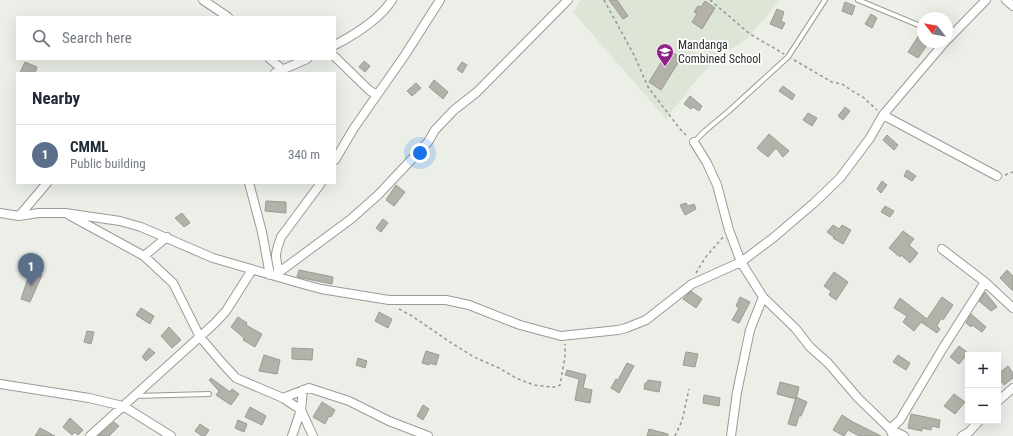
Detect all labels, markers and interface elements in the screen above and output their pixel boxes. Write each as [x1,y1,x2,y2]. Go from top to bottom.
north arrow [917,12,953,48]
search box [16,16,336,60]
icon: search [30,27,52,49]
text: Search here [62,29,132,47]
place label: Mandanga Combined School [678,38,761,66]
school or university icon: Mandanga Combined School [655,42,675,67]
text: Nearby [32,88,80,108]
text: CMML [70,138,108,156]
your location [410,143,430,163]
text: 1 [42,147,48,162]
text: 340 m [288,147,320,162]
text: Public building [70,156,146,171]
pin: 1 [18,253,44,286]
map controls [965,352,1001,424]
button: + [965,352,1001,388]
button: − [965,388,1001,424]

